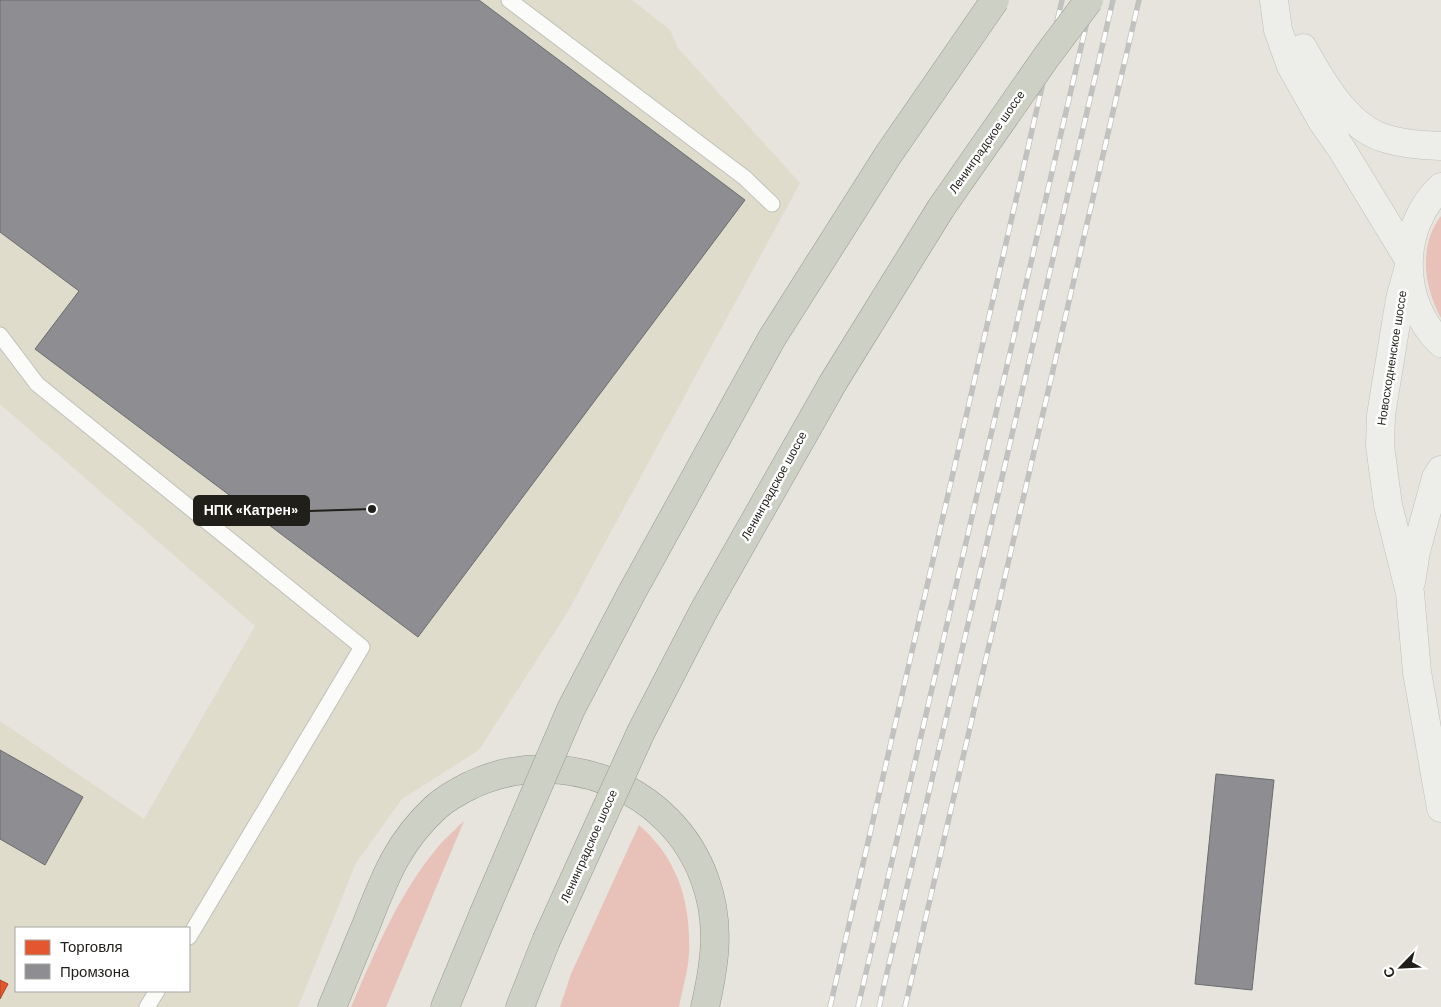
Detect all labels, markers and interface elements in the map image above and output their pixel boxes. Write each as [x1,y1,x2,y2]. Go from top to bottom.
street label: Ленинградское шоссе [945,87,1029,197]
street label: Новосходненское шоссе [1373,289,1411,427]
street label: Ленинградское шоссе [737,428,811,543]
callout: НПК «Катрен» [194,496,309,525]
text: НПК «Катрен» [204,501,298,519]
street label: Ленинградское шоссе [557,787,621,905]
legend [15,927,190,992]
text: Торговля [60,937,123,957]
north arrow [1376,942,1426,992]
text: Промзона [60,962,130,982]
text: С [1379,964,1399,981]

